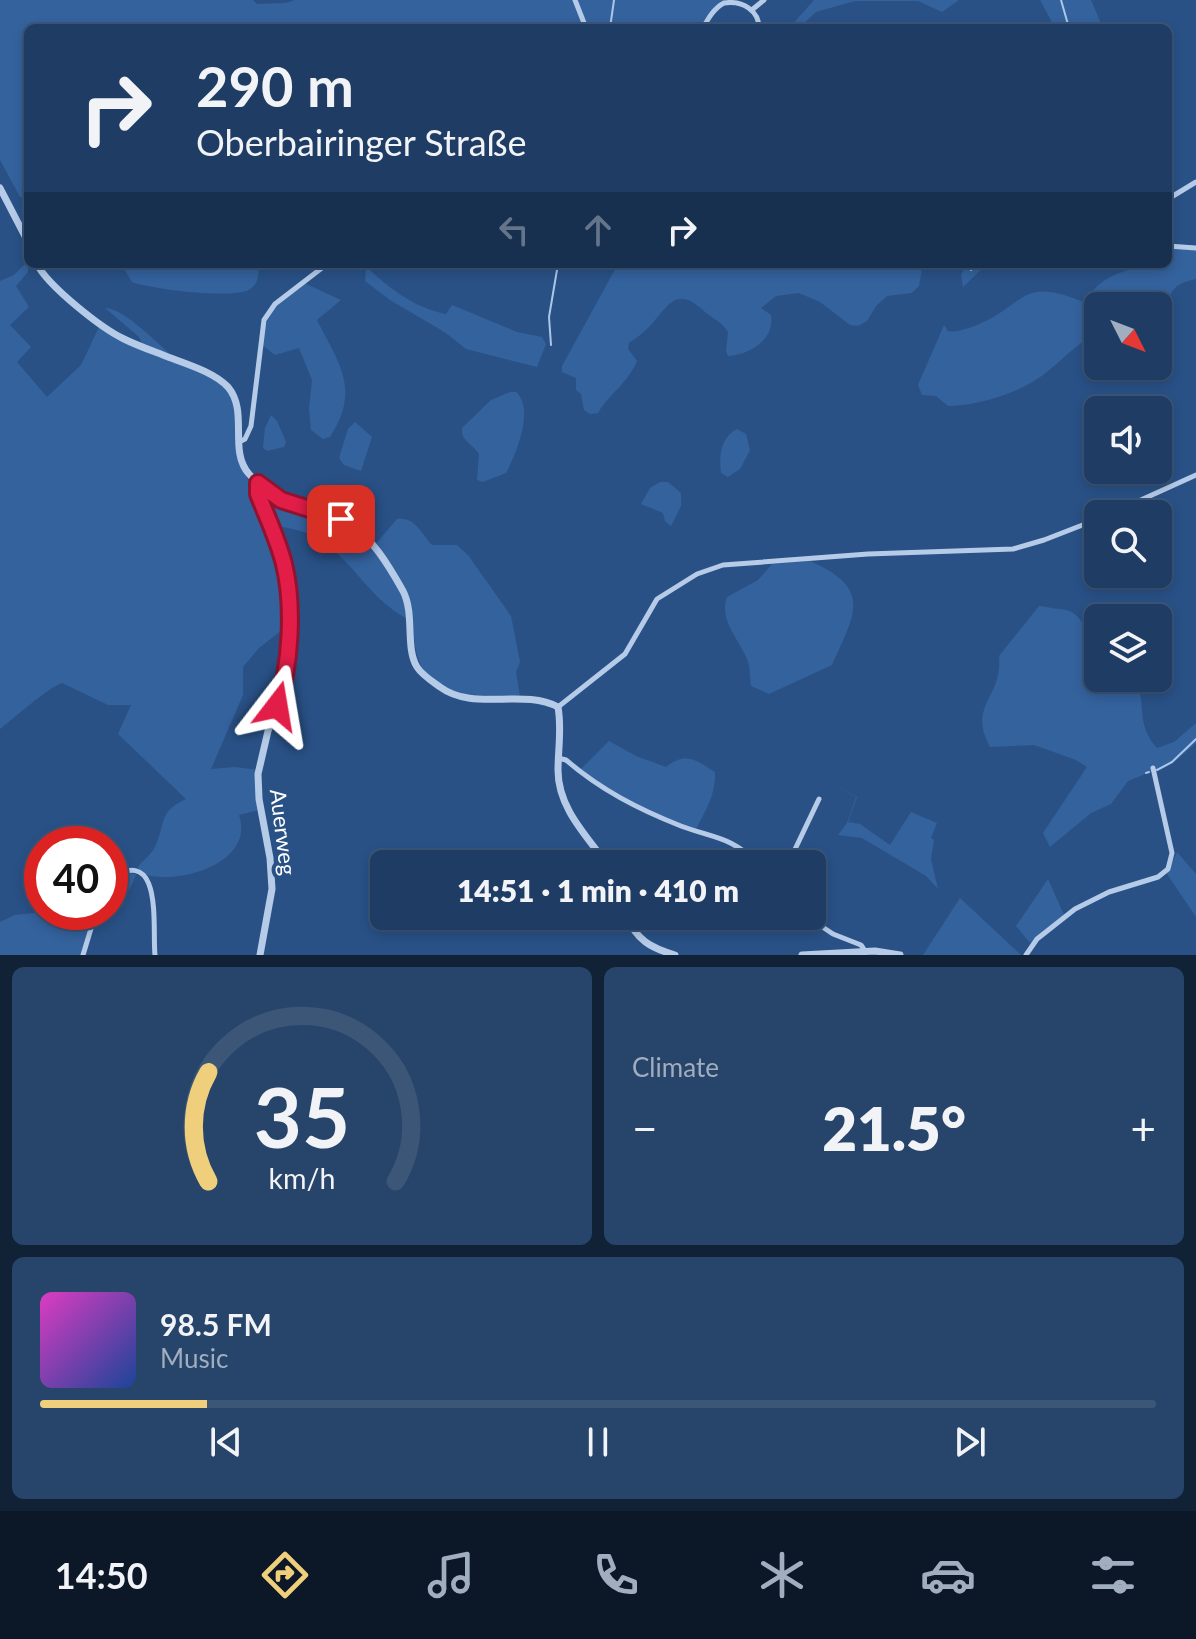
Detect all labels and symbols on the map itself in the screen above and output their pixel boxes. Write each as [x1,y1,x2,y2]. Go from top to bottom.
north arrow [1084,292,1172,380]
pin [307,485,375,553]
position arrow [235,664,319,748]
street label: Auerweg [265,787,302,877]
speed limit sign: 40 [24,826,128,930]

